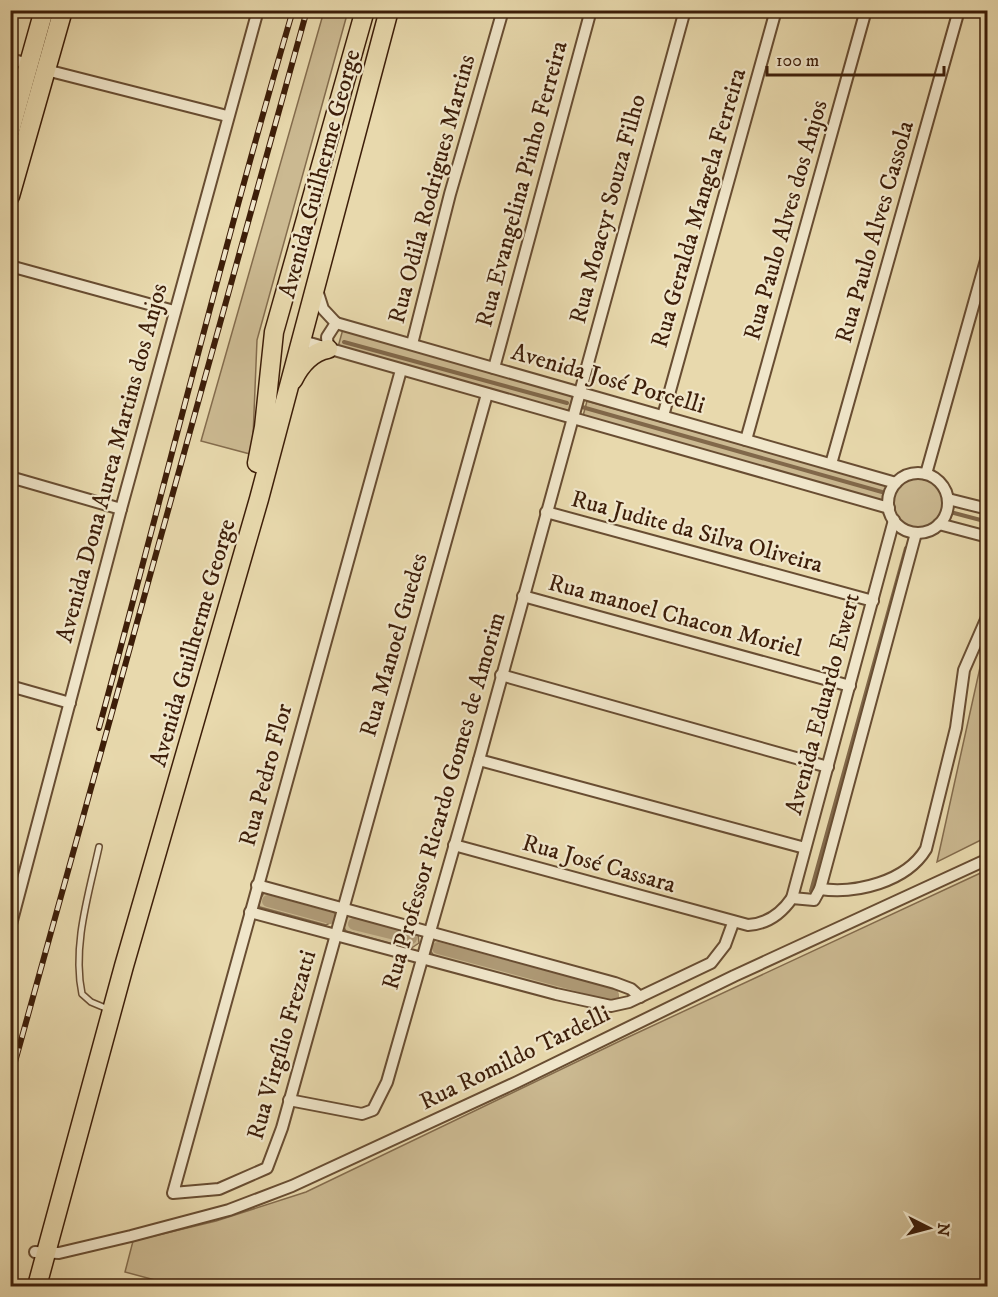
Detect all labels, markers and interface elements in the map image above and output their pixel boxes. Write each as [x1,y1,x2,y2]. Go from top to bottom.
street label: Rua Evangelina Pinho Ferreira [469,37,575,330]
scale bar [767,39,944,77]
street label: Avenida Guilherme George [272,46,368,302]
text: 100 m [776,50,819,72]
street label: Rua Odila Rodrigues Martins [382,51,482,327]
street label: Rua Geralda Mangela Ferreira [645,64,754,351]
street label: Rua Moacyr Souza Filho [563,91,653,327]
street label: Rua Paulo Alves dos Anjos [737,96,835,344]
street label: Rua Paulo Alves Cassola [829,117,921,346]
street label: Avenida Dona Aurea Martins dos Anjos [50,280,174,646]
street label: Avenida José Porcelli [508,337,708,421]
street label: Rua Judite da Silva Oliveira [568,484,827,580]
street label: Avenida Guilherme George [143,516,243,770]
street label: Rua Manoel Guedes [353,550,435,740]
street label: Rua manoel Chacon Moriel [545,568,806,665]
street label: Avenida Eduardo Ewert [779,590,867,818]
street label: Rua Professor Ricardo Gomes de Amorim [376,609,512,993]
street label: Rua Pedro Flor [233,700,299,850]
street label: Rua José Cassara [519,828,680,900]
street label: Rua Virgílio Frezatti [241,947,323,1143]
street label: Rua Romildo Tardelli [415,999,615,1117]
north arrow [899,1198,959,1258]
text: N [932,1222,954,1237]

